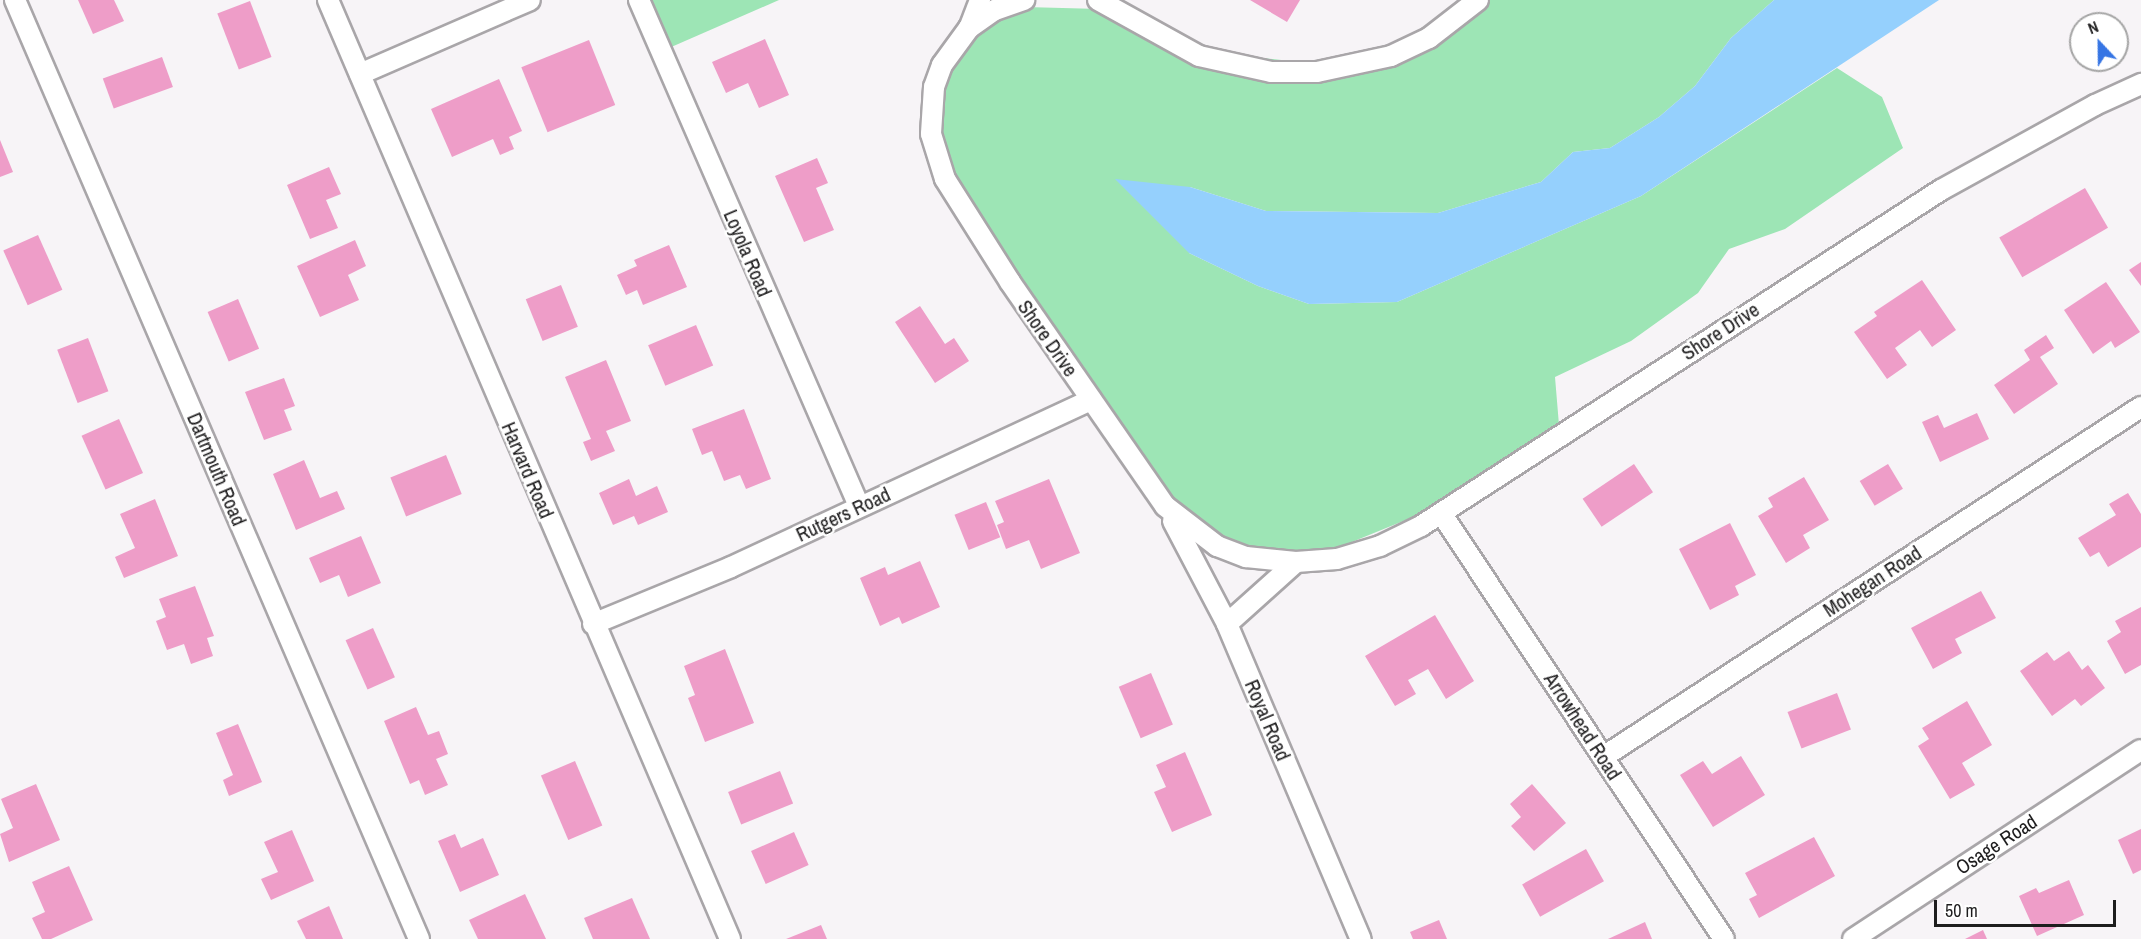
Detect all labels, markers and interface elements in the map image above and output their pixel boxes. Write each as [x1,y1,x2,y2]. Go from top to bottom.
north arrow [2069,12,2129,72]
text: N [2084,15,2102,39]
street label: Loyola Road [719,206,777,300]
street label: Shore Drive [1013,295,1083,381]
street label: Shore Drive [1677,297,1763,365]
street label: Dartmouth Road [182,409,252,529]
street label: Harvard Road [497,418,559,522]
street label: Rutgers Road [792,482,894,546]
street label: Mohegan Road [1818,540,1926,622]
street label: Arrowhead Road [1539,668,1627,784]
street label: Royal Road [1240,676,1296,764]
street label: Osage Road [1951,809,2041,879]
scale bar [1937,888,2118,926]
text: 50 m [1945,898,1978,923]

